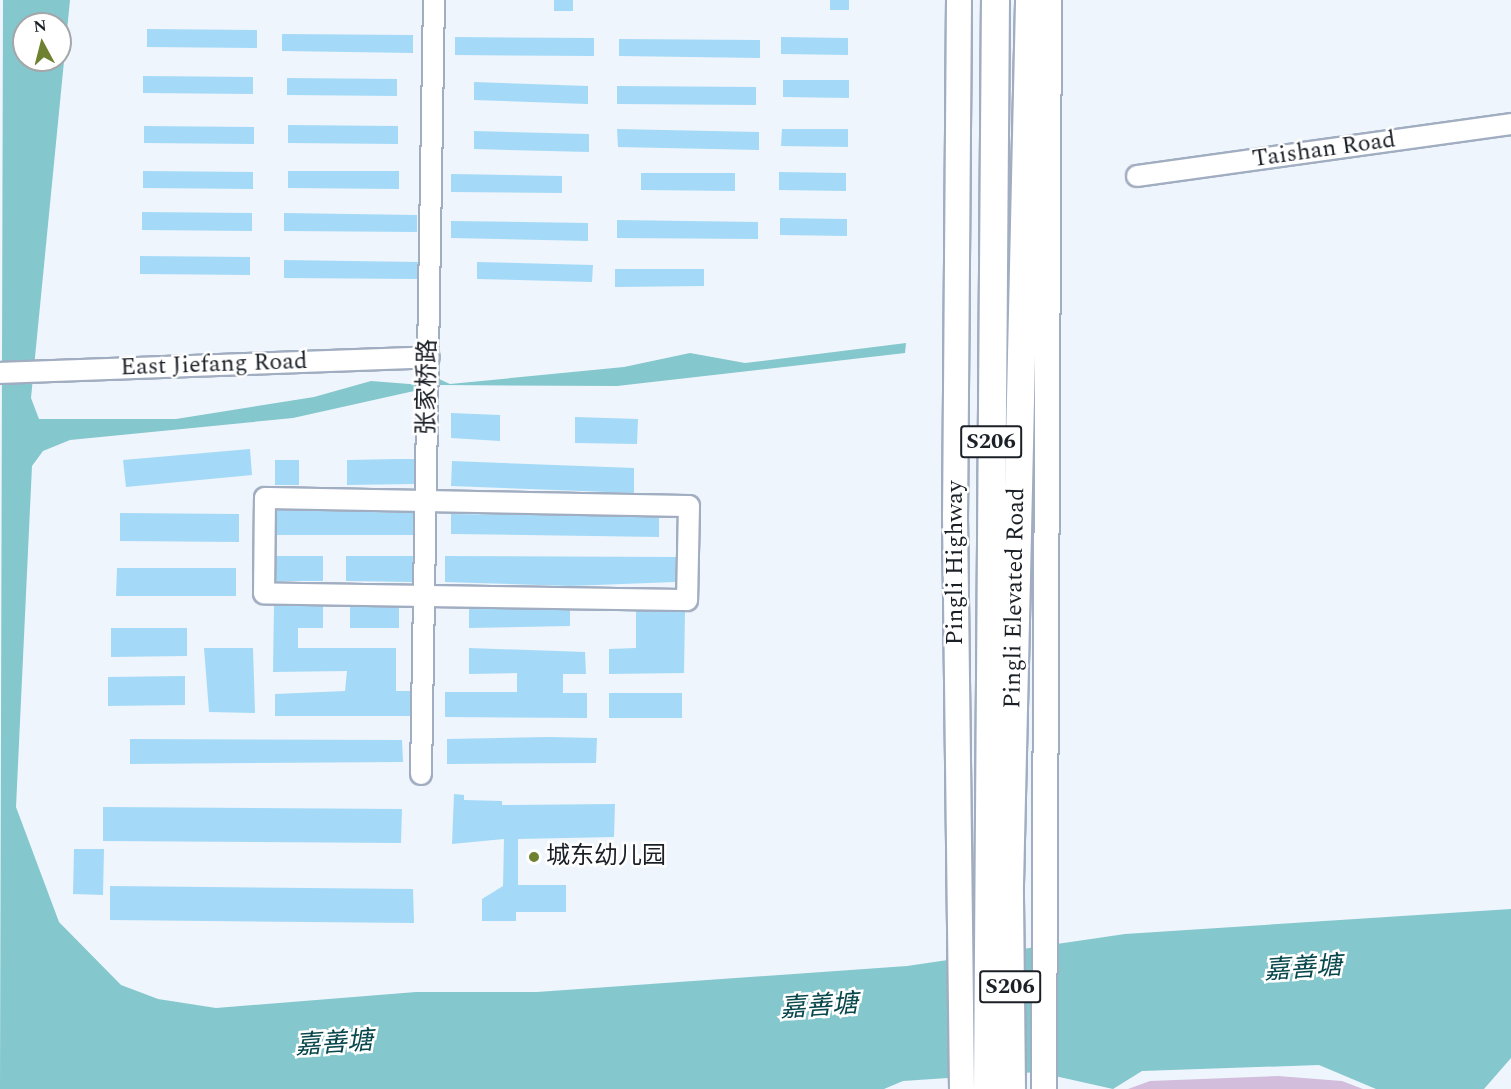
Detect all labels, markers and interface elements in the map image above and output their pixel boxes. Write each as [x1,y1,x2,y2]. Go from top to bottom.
north arrow [12,12,72,72]
text: N [32,13,48,39]
street label: Taishan Road [1250,126,1398,174]
street label: 张家桥路 [413,339,443,435]
street label: East Jiefang Road [120,347,308,383]
road number: S206 [960,423,1022,461]
street label: Pingli Highway [942,481,970,645]
street label: Pingli Elevated Road [999,487,1031,709]
place label: 城东幼儿园 [546,843,666,871]
marker: 城东幼儿园 [527,850,541,864]
water label: 嘉善塘 [1263,951,1343,987]
road number: S206 [978,968,1042,1006]
water label: 嘉善塘 [779,989,859,1025]
water label: 嘉善塘 [294,1026,374,1062]

